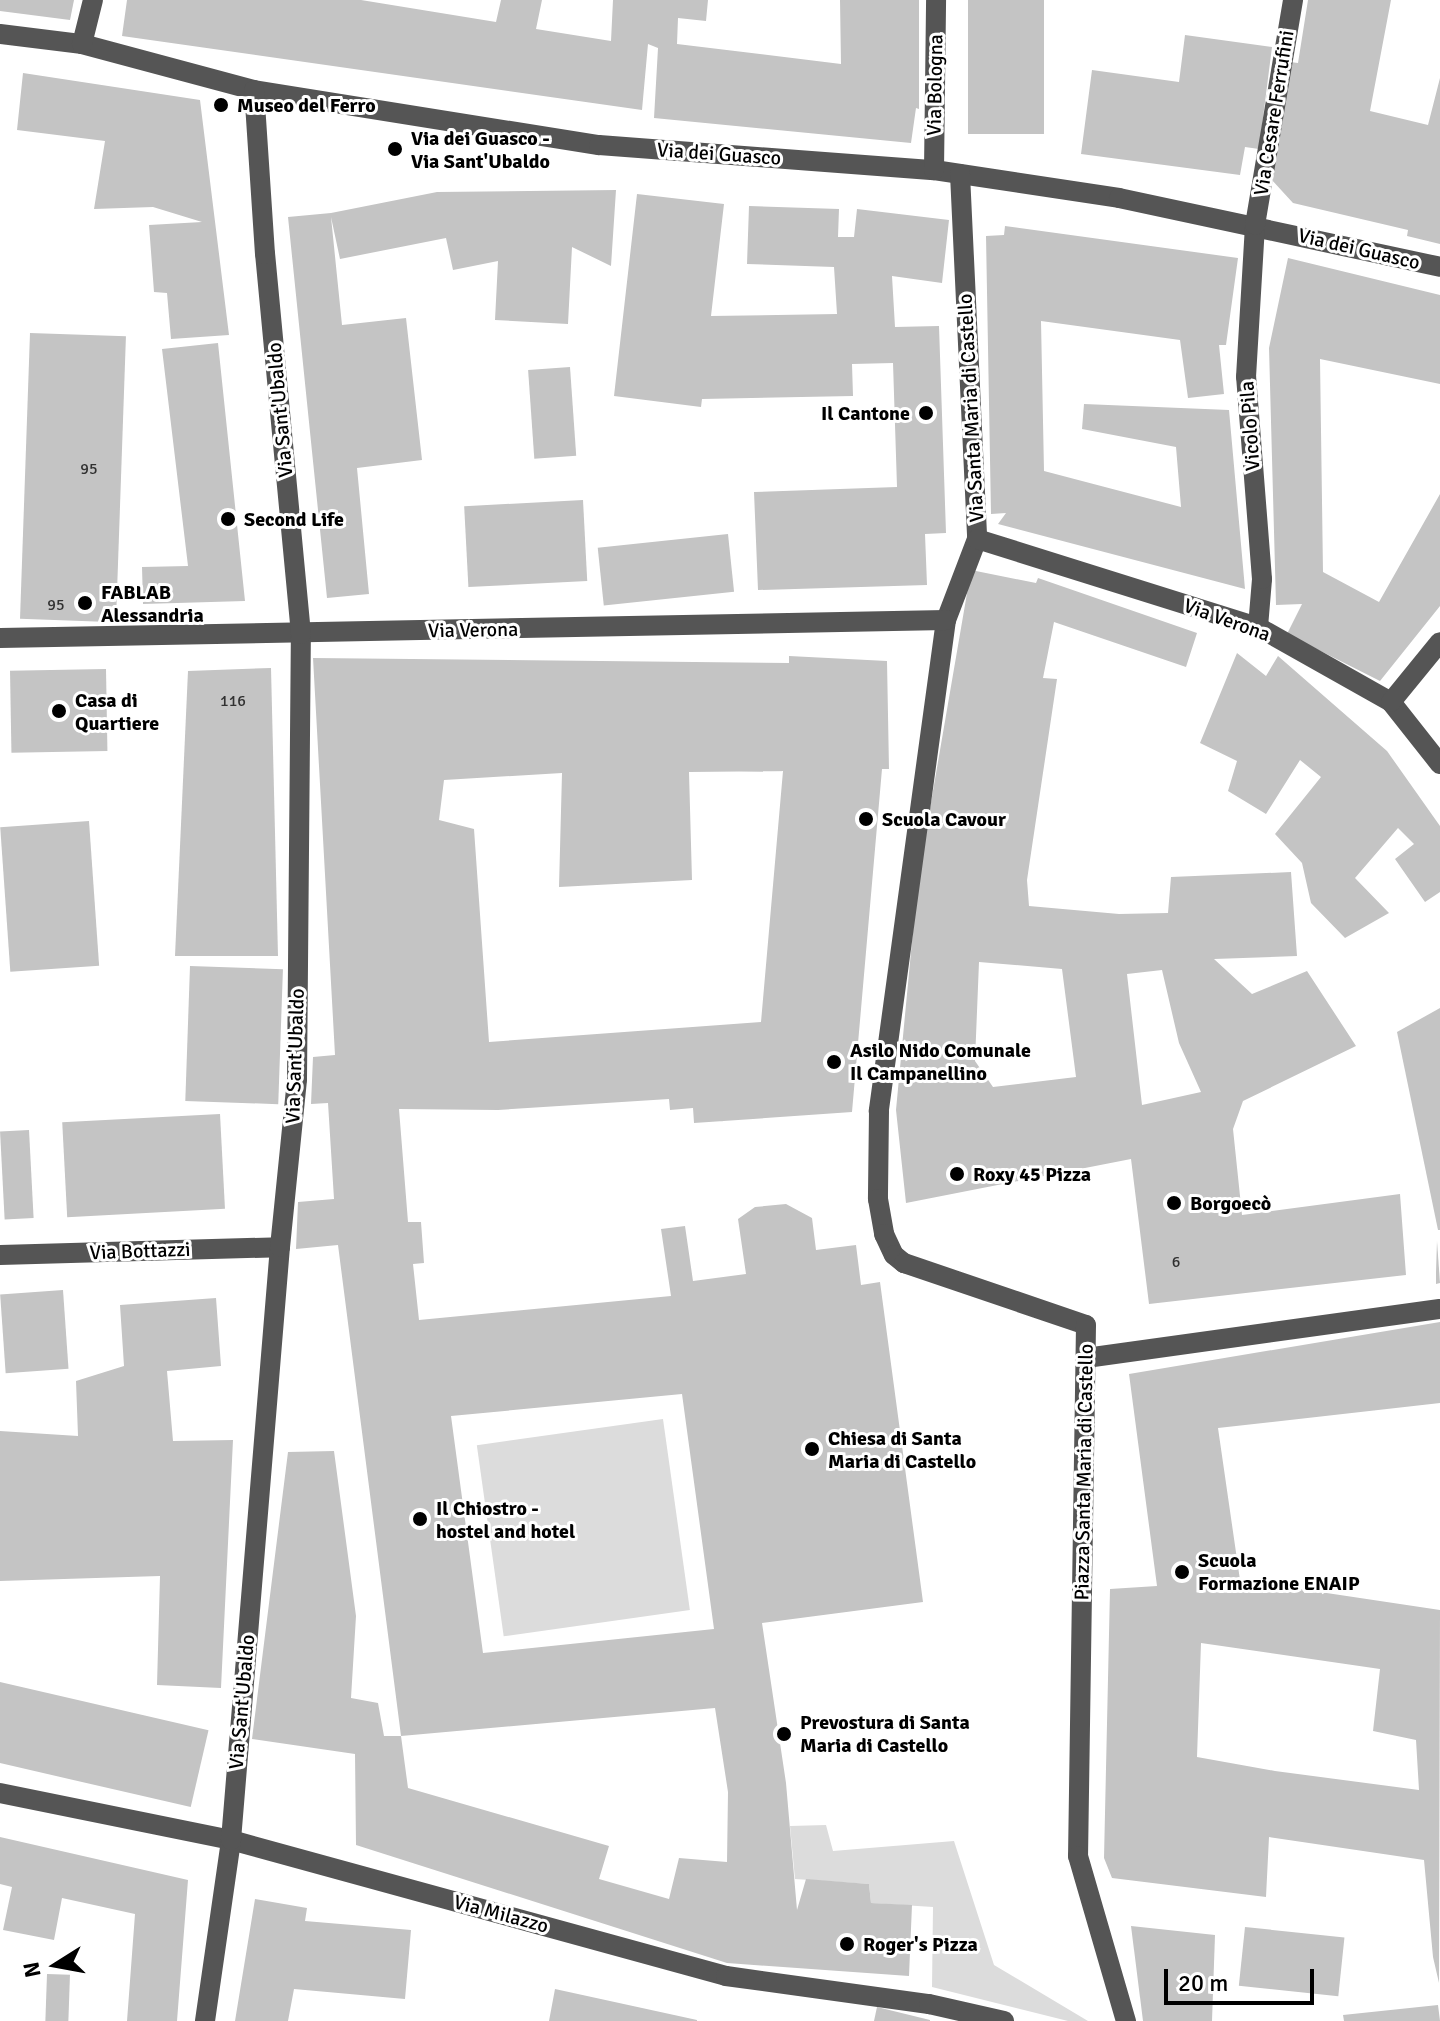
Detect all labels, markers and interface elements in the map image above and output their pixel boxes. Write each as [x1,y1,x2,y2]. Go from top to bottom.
street label: Via Cesare Ferrufini [1249,29,1299,197]
street label: Via Bologna [922,34,948,136]
place label: Museo del Ferro [237,93,376,117]
marker: Museo del Ferro [212,96,230,114]
place label: Via dei Guasco - Via Sant'Ubaldo [411,126,550,173]
street label: Via dei Guasco [656,138,782,170]
marker: Via dei Guasco - Via Sant'Ubaldo [386,140,404,158]
street label: Via dei Guasco [1296,223,1422,275]
street label: Via Santa Maria di Castello [953,293,989,523]
street label: Via Sant'Ubaldo [262,341,298,479]
street label: Vicolo Pila [1235,380,1265,472]
place label: Il Cantone [821,401,910,425]
marker: Il Cantone [917,404,935,422]
house number: 95 [80,459,98,479]
place label: Second Life [244,507,344,531]
marker: Second Life [219,510,237,528]
place label: FABLAB Alessandria [101,580,204,627]
street label: Via Verona [1180,593,1274,647]
marker: FABLAB Alessandria [76,594,94,612]
house number: 95 [47,595,65,615]
street label: Via Verona [428,617,518,643]
place label: Casa di Quartiere [75,688,159,735]
house number: 116 [220,691,246,711]
marker: Casa di Quartiere [50,702,68,720]
place label: Scuola Cavour [882,807,1006,831]
marker: Scuola Cavour [857,810,875,828]
street label: Via Sant'Ubaldo [281,988,309,1124]
place label: Asilo Nido Comunale Il Campanellino [850,1038,1031,1085]
marker: Asilo Nido Comunale Il Campanellino [825,1053,843,1071]
place label: Roxy 45 Pizza [973,1162,1091,1186]
marker: Roxy 45 Pizza [948,1165,966,1183]
place label: Borgoecò [1190,1191,1271,1215]
marker: Borgoecò [1165,1194,1183,1212]
street label: Via Bottazzi [89,1237,191,1265]
house number: 6 [1172,1252,1180,1272]
street label: Piazza Santa Maria di Castello [1070,1343,1098,1601]
place label: Chiesa di Santa Maria di Castello [828,1426,976,1473]
marker: Chiesa di Santa Maria di Castello [803,1440,821,1458]
place label: Il Chiostro - hostel and hotel [436,1496,575,1543]
marker: Il Chiostro - hostel and hotel [411,1510,429,1528]
place label: Scuola Formazione ENAIP [1198,1548,1360,1595]
marker: Scuola Formazione ENAIP [1173,1563,1191,1581]
street label: Via Sant'Ubaldo [224,1633,260,1771]
place label: Prevostura di Santa Maria di Castello [800,1710,970,1757]
marker: Prevostura di Santa Maria di Castello [775,1725,793,1743]
street label: Via Milazzo [451,1890,551,1938]
north arrow [16,1925,96,2005]
place label: Roger's Pizza [863,1932,978,1956]
marker: Roger's Pizza [838,1935,856,1953]
scale bar [1168,1953,1318,2003]
text: N [17,1960,47,1980]
text: 20 m [1178,1968,1228,1998]

